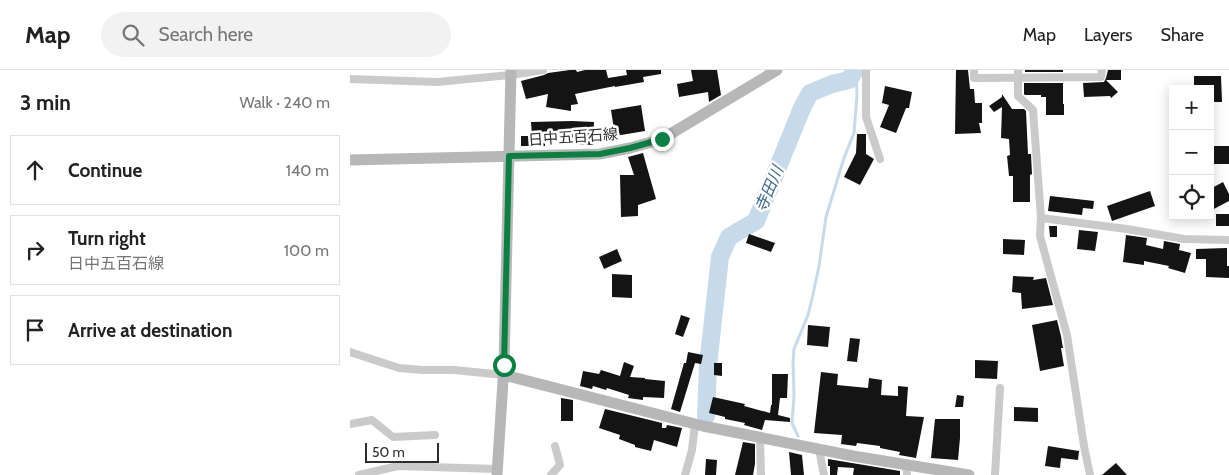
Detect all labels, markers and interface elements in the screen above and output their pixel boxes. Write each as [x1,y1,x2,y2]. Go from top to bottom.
search box [101,12,451,57]
text: Map [25,20,71,49]
icon: search [119,21,147,49]
text: Search here [159,23,253,46]
text: Map [1023,24,1056,46]
text: Layers [1084,24,1133,46]
text: Share [1161,24,1204,46]
map controls [1169,85,1214,220]
button: + [1169,85,1214,130]
text: 3 min [20,90,71,115]
text: Walk · 240 m [239,93,330,112]
street label: 日中五百石線 [527,125,619,149]
route end [651,128,674,151]
button: − [1169,130,1214,175]
icon: ahead [21,156,49,184]
text: Continue [68,159,142,182]
text: 140 m [286,161,329,180]
water label: 寺田川 [751,161,788,215]
button: locate [1169,175,1214,220]
text: Turn right [68,227,146,250]
icon: right [21,236,49,264]
text: 100 m [284,241,329,260]
text: 日中五百石線 [68,254,164,273]
icon: arrive [21,316,49,344]
text: Arrive at destination [68,319,232,342]
route start [493,354,516,377]
scale bar [365,440,439,463]
text: 50 m [372,443,405,461]

